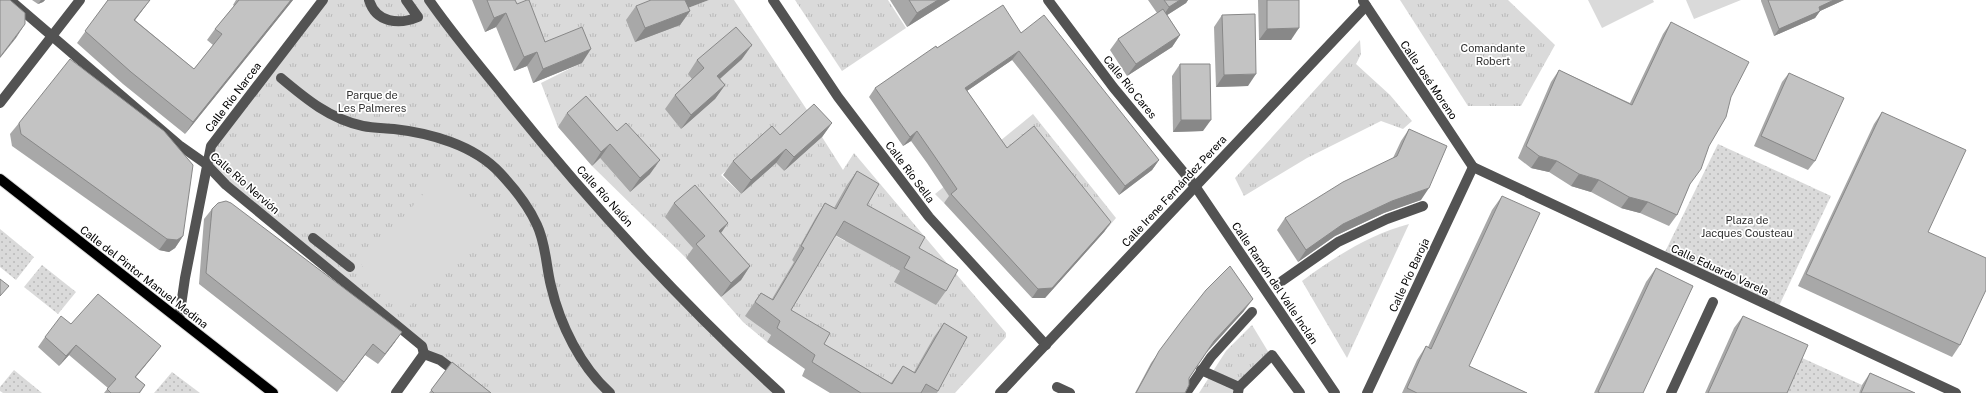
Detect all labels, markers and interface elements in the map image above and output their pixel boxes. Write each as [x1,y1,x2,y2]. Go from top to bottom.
street label: Calle José Moreno [1398,38,1460,122]
park label: Comandante Robert [1461,42,1525,67]
street label: Calle Río Cares [1101,53,1159,121]
street label: Calle Río Narcea [203,60,263,134]
park label: Parque de Les Palmeres [338,89,407,114]
street label: Calle Irene Fernández Perera [1119,133,1229,249]
street label: Calle Río Sella [883,139,937,205]
street label: Calle Río Nervión [208,150,282,216]
street label: Calle Río Nalón [575,163,635,229]
park label: Plaza de Jacques Cousteau [1701,214,1793,239]
street label: Calle Ramón del Valle Inclán [1230,220,1320,346]
street label: Calle del Pintor Manuel Medina [78,223,210,331]
street label: Calle Pío Baroja [1387,236,1431,314]
street label: Calle Eduardo Varela [1669,242,1771,298]

